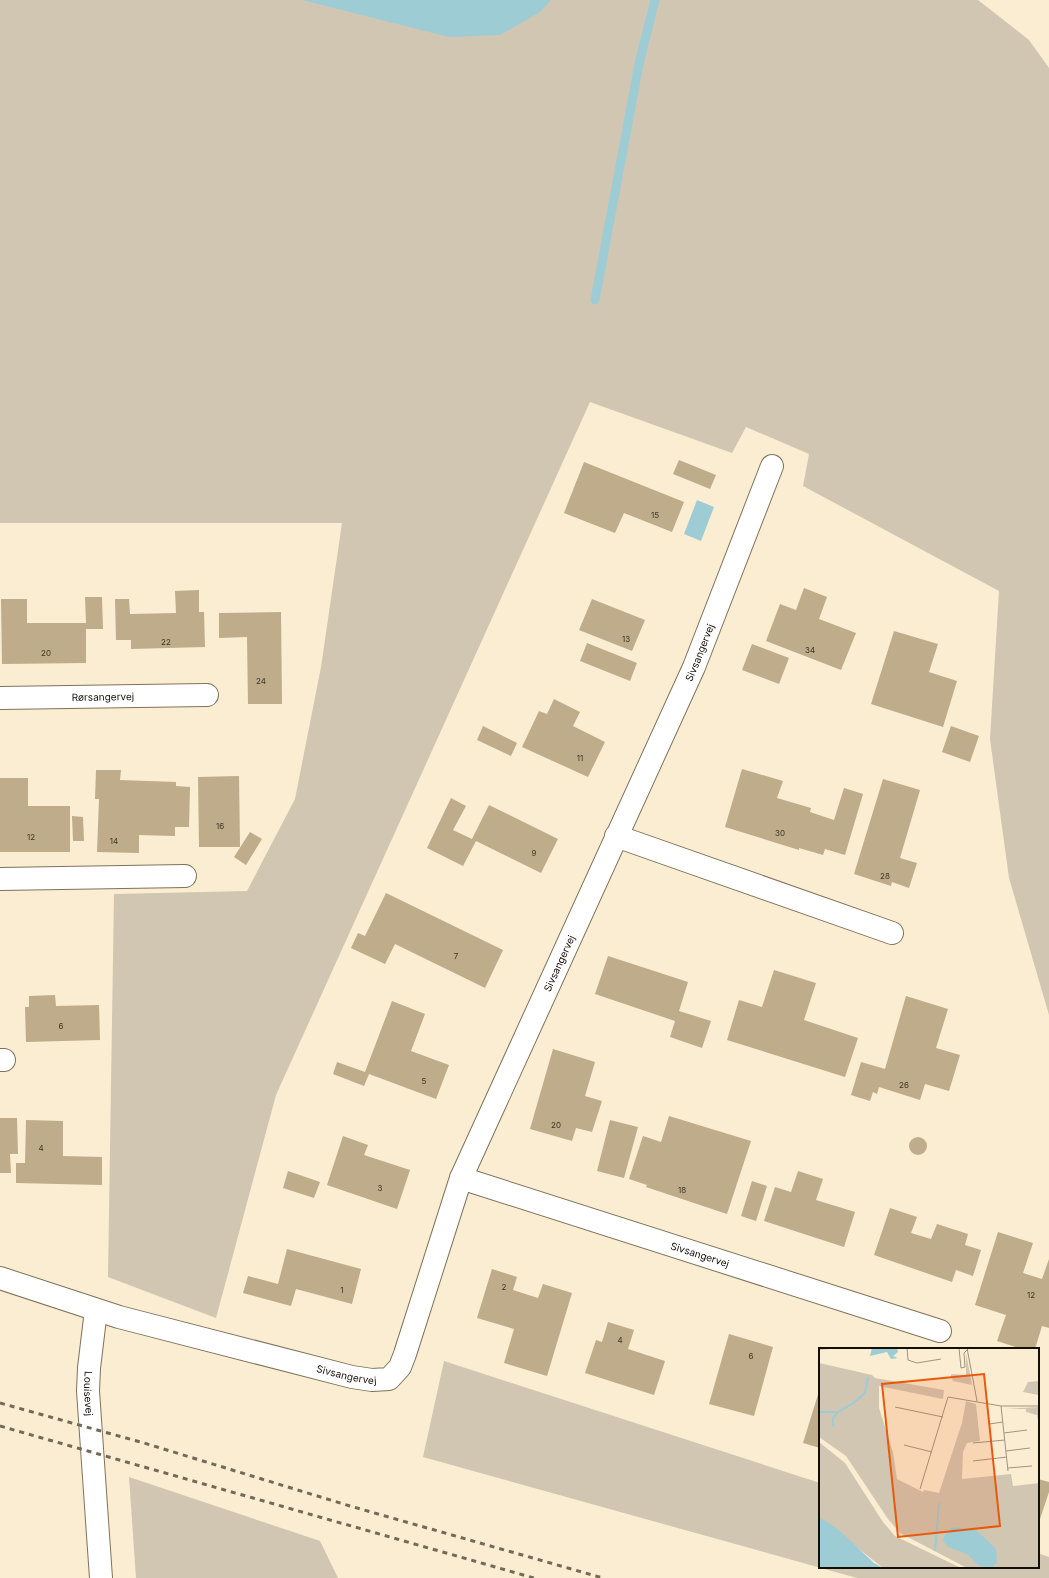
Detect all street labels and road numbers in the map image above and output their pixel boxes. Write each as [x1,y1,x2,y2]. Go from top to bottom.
street label: Sivsangervej [682,622,716,683]
street label: Rørsangervej [72,690,134,703]
street label: Sivsangervej [541,933,577,993]
street label: Sivsangervej [669,1239,731,1269]
street label: Sivsangervej [315,1362,377,1386]
street label: Louisevej [82,1371,96,1416]

